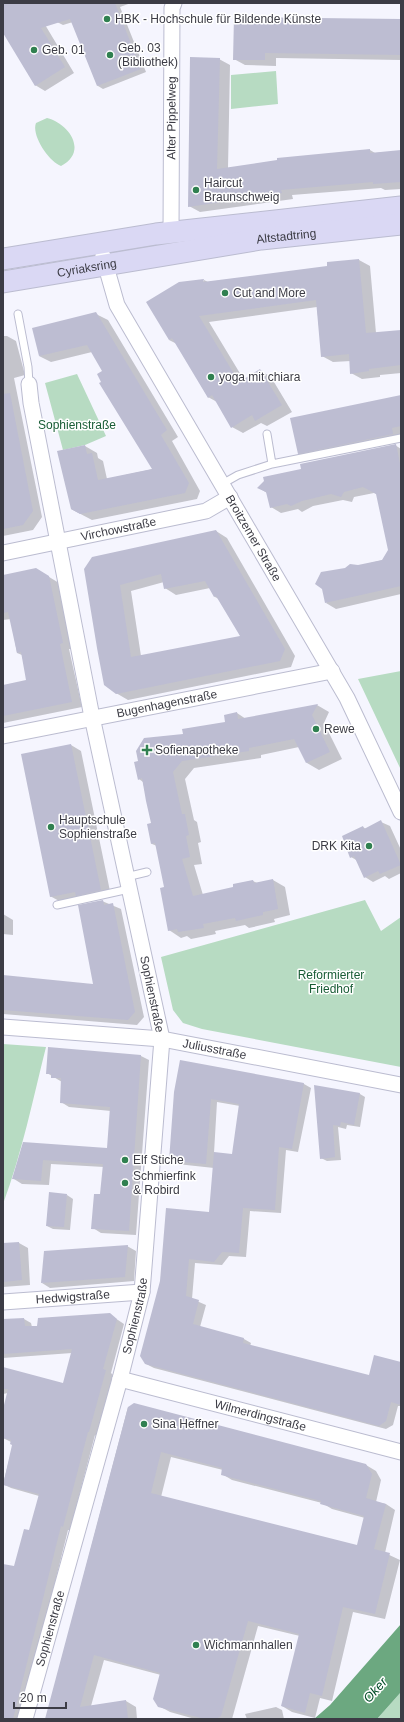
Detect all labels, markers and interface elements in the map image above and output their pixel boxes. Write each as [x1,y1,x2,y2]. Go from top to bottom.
place label: HBK - Hochschule für Bildende Künste [115,12,321,26]
marker: HBK - Hochschule für Bildende Künste [102,14,112,24]
place label: Geb. 03 (Bibliothek) [118,41,178,69]
place label: Geb. 01 [42,43,85,57]
marker: Geb. 01 [29,45,39,55]
marker: Geb. 03 (Bibliothek) [105,50,115,60]
street label: Alter Pippelweg [164,76,179,160]
place label: Haircut Braunschweig [204,176,279,204]
marker: Haircut Braunschweig [191,185,201,195]
street label: Altstadtring [255,226,317,247]
street label: Cyriaksring [56,256,118,280]
place label: Cut and More [233,286,306,300]
marker: Cut and More [220,288,230,298]
place label: yoga mit chiara [219,370,301,384]
marker: yoga mit chiara [206,372,216,382]
park label: Sophienstraße [38,418,116,432]
street label: Broitzemer Straße [223,492,284,584]
street label: Virchowstraße [80,514,158,544]
street label: Bugenhagenstraße [115,687,219,720]
place label: Rewe [324,722,355,736]
marker: Rewe [311,724,321,734]
place label: Sofienapotheke [155,743,239,757]
marker: Sofienapotheke [142,745,152,755]
place label: Hauptschule Sophienstraße [59,813,137,841]
marker: Hauptschule Sophienstraße [46,822,56,832]
place label: DRK Kita [312,839,361,853]
marker: DRK Kita [364,841,374,851]
street label: Sophienstraße [137,954,167,1034]
park label: Reformierter Friedhof [298,968,364,996]
street label: Juliusstraße [181,1036,248,1062]
place label: Elf Stiche [133,1153,184,1167]
marker: Elf Stiche [120,1155,130,1165]
place label: Schmierfink & Robird [133,1169,197,1197]
marker: Schmierfink & Robird [120,1178,130,1188]
street label: Sophienstraße [120,1277,150,1356]
street label: Hedwigstraße [35,1287,111,1307]
street label: Wilmerdingstraße [213,1397,308,1434]
place label: Sina Heffner [152,1417,219,1431]
marker: Sina Heffner [139,1419,149,1429]
street label: Sophienstraße [33,1589,68,1668]
place label: Wichmannhallen [204,1638,293,1652]
marker: Wichmannhallen [191,1640,201,1650]
water label: Oker [360,1674,390,1705]
scale bar [14,1684,66,1710]
text: 20 m [20,1691,47,1705]

